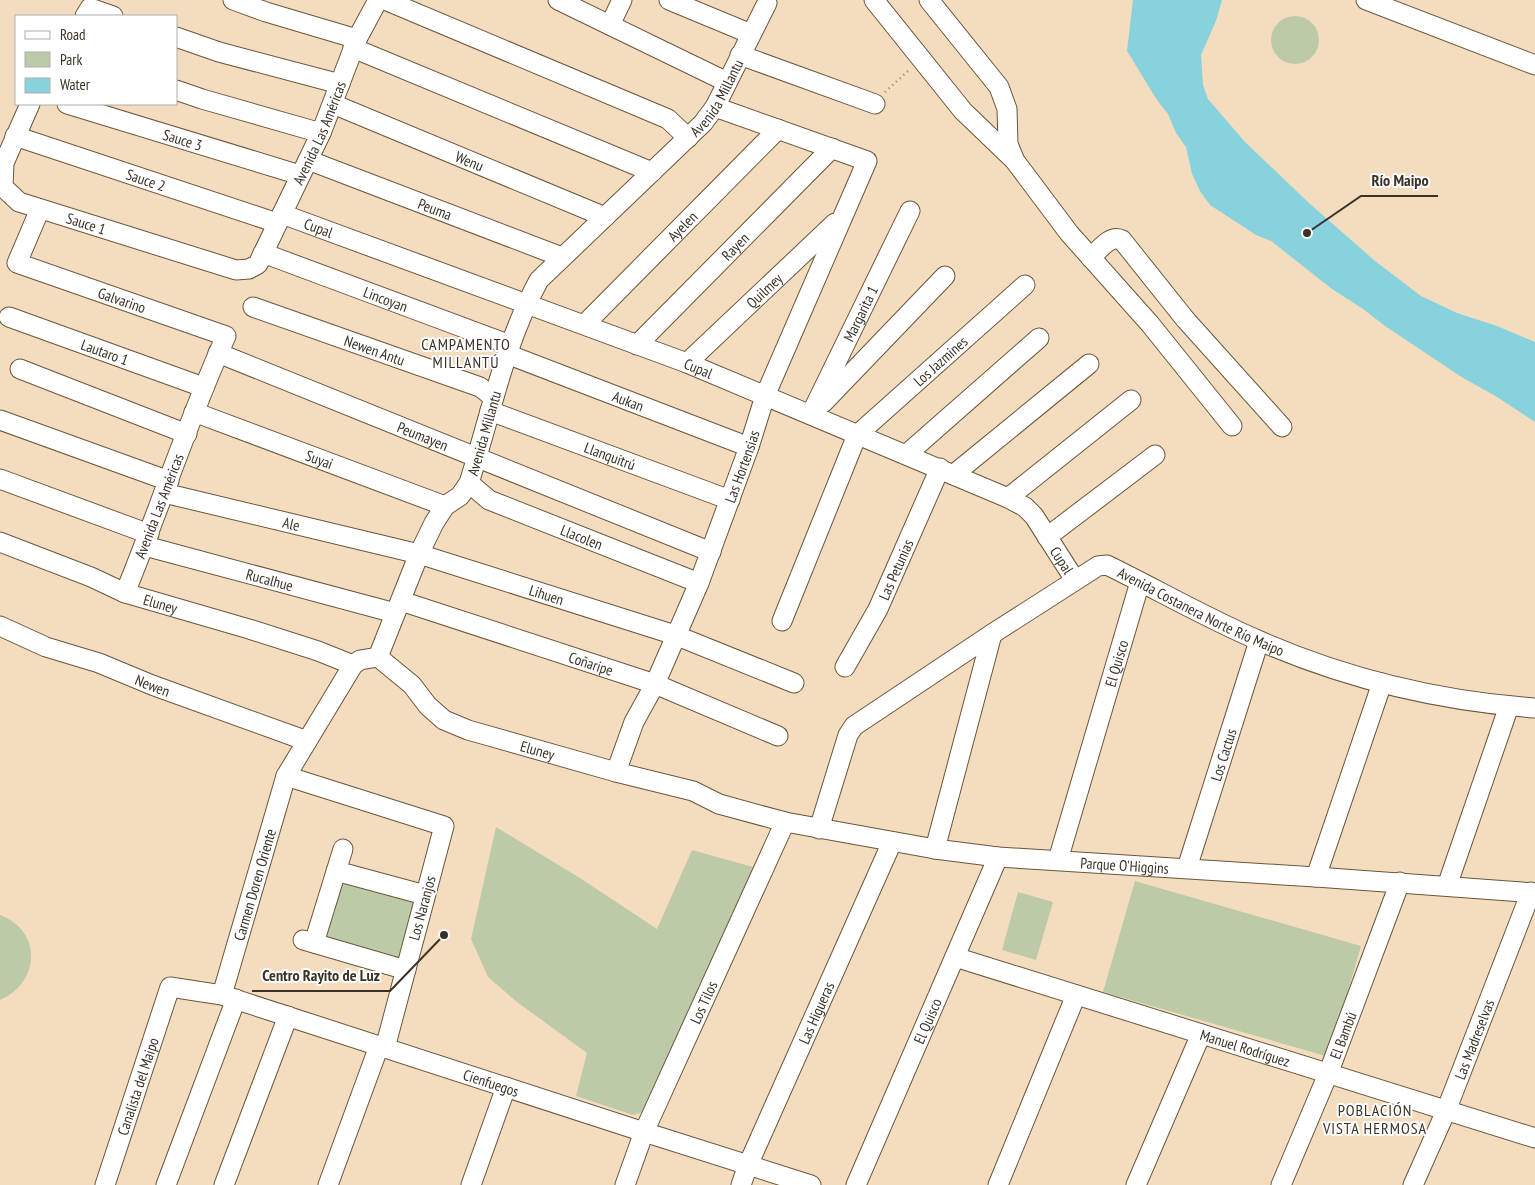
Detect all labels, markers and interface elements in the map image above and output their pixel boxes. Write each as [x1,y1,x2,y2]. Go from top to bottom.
legend [15,15,178,105]
text: Road [60,25,86,44]
text: Park [60,50,82,69]
street label: Avenida Millantu [686,56,747,140]
text: Water [60,75,91,94]
street label: Avenida Las Américas [288,78,350,188]
street label: Sauce 3 [161,124,205,154]
street label: Wenu [453,146,487,175]
street label: Sauce 2 [124,164,168,195]
callout: Río Maipo [1361,165,1438,196]
text: Río Maipo [1371,170,1429,190]
street label: Peuma [415,193,455,224]
street label: Ayelen [663,207,701,245]
street label: Sauce 1 [64,208,108,238]
street label: Cupal [302,214,336,242]
street label: Rayen [717,228,753,264]
street label: Quilmey [742,268,786,312]
street label: Lincoyan [361,282,411,316]
street label: Margarita 1 [838,282,882,344]
street label: Galvarino [96,283,148,317]
street label: Newen Antu [342,330,407,369]
street label: Los Jazmines [909,332,971,390]
street label: Lautaro 1 [79,334,131,369]
district label: CAMPAMENTO MILLANTÚ [421,334,511,372]
street label: Cupal [681,353,716,382]
street label: Aukan [610,386,647,415]
street label: Avenida Millantu [462,388,505,478]
street label: Peumayen [395,417,451,455]
street label: Las Hortensias [720,428,763,505]
street label: Llanquitrú [582,437,638,474]
street label: Suyai [303,445,336,473]
street label: Avenida Las Américas [130,451,188,561]
street label: Ale [281,512,302,535]
street label: Llacolen [558,520,606,554]
street label: Las Petunias [874,536,917,603]
street label: Cupal [1046,543,1078,578]
street label: Avenida Costanera Norte Río Maipo [1115,562,1287,660]
street label: Rucalhue [244,564,295,595]
street label: Lihuen [527,580,566,609]
street label: Eluney [141,589,180,617]
street label: El Quisco [1100,638,1132,689]
street label: Coñaripe [566,647,616,679]
street label: Newen [133,670,173,700]
street label: Los Cactus [1206,726,1240,783]
street label: Eluney [518,736,557,764]
street label: Carmen Doren Oriente [229,826,280,943]
street label: Parque O'Higgins [1080,853,1169,877]
street label: Los Naranjos [404,874,440,942]
callout: Centro Rayito de Luz [252,960,390,991]
text: Centro Rayito de Luz [262,965,380,985]
street label: Los Tilos [685,978,721,1027]
street label: Las Higueras [794,979,838,1047]
street label: El Quisco [909,995,945,1046]
street label: Las Madreselvas [1450,996,1498,1082]
street label: El Bambú [1325,1009,1360,1061]
street label: Manuel Rodríguez [1198,1025,1292,1070]
street label: Canalista del Maipo [113,1035,162,1137]
street label: Cienfuegos [461,1064,521,1100]
district label: POBLACIÓN VISTA HERMOSA [1322,1100,1427,1138]

